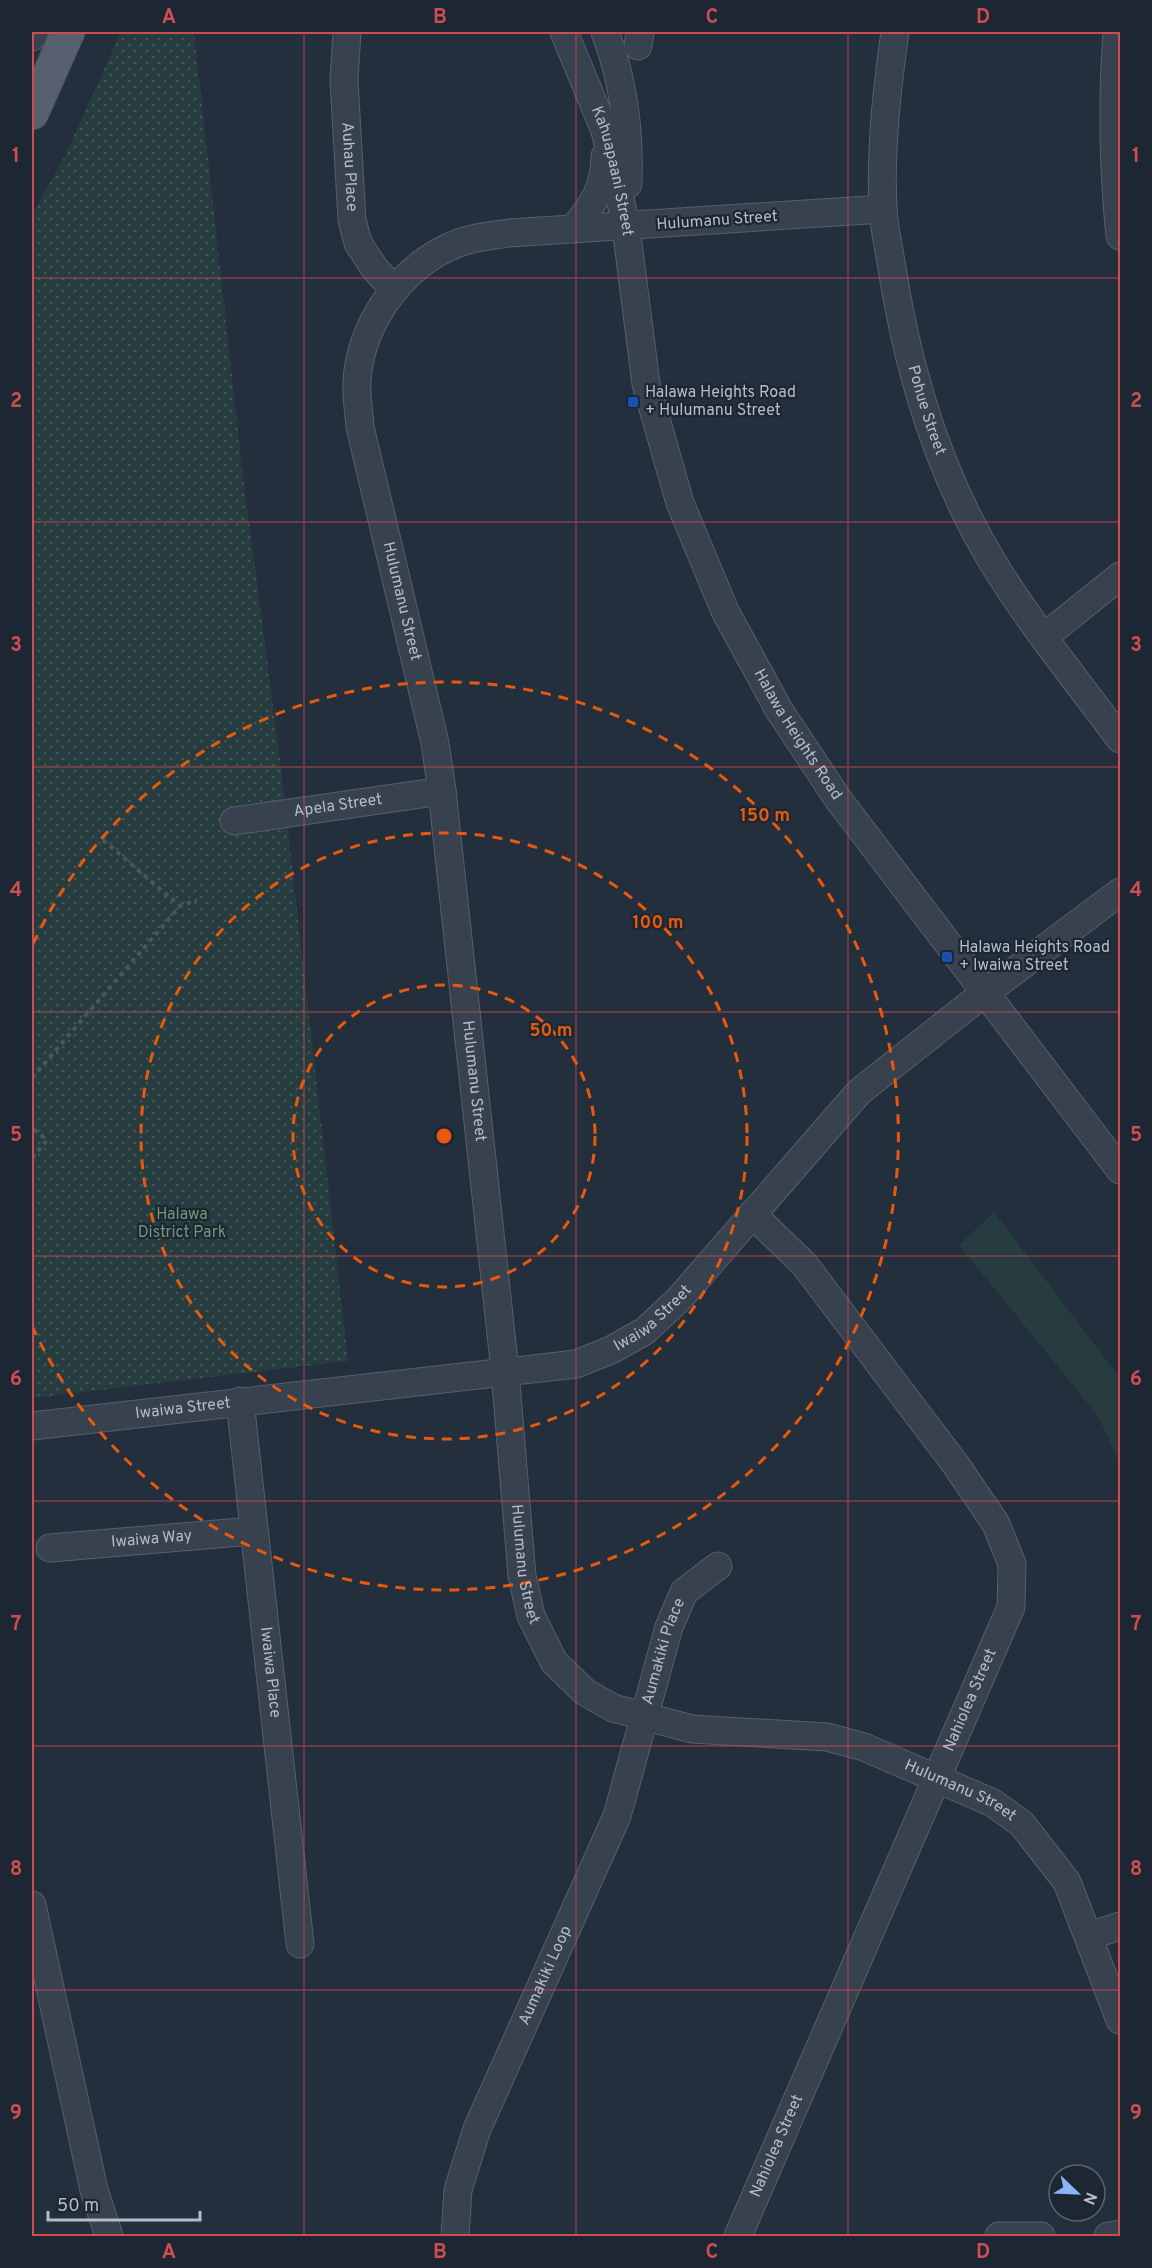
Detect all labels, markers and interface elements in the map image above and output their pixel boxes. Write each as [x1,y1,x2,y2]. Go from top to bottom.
text: A [162,5,176,31]
text: B [433,5,447,31]
text: C [706,5,718,31]
text: D [976,5,990,31]
street label: Kahuapaani Street [586,104,637,237]
street label: Auhau Place [336,121,362,212]
text: 1 [12,144,20,170]
text: 1 [1132,144,1140,170]
street label: Hulumanu Street [656,207,778,235]
street label: Pohue Street [902,363,950,458]
place label: Halawa Heights Road + Hulumanu Street [645,383,796,421]
text: 2 [10,389,22,415]
text: 2 [1130,389,1142,415]
marker: Halawa Heights Road + Hulumanu Street [626,395,640,409]
street label: Hulumanu Street [378,540,425,663]
text: 3 [10,633,22,659]
text: 3 [1130,633,1142,659]
street label: Halawa Heights Road [749,666,846,804]
street label: Apela Street [292,790,384,822]
text: 150 m [740,805,790,828]
text: 4 [10,878,22,904]
text: 4 [1130,878,1142,904]
text: 100 m [632,912,684,935]
place label: Halawa Heights Road + Iwaiwa Street [959,938,1110,976]
marker: Halawa Heights Road + Iwaiwa Street [940,950,954,964]
street label: Hulumanu Street [457,1020,490,1143]
text: 50 m [529,1020,573,1043]
text: 5 [10,1123,22,1149]
text: 5 [1130,1123,1142,1149]
centre of rings [434,1126,454,1146]
park label: Halawa District Park [138,1205,226,1243]
street label: Iwaiwa Street [610,1281,696,1356]
text: 6 [10,1367,22,1393]
text: 6 [1130,1367,1142,1393]
street label: Iwaiwa Street [134,1393,232,1424]
street label: Hulumanu Street [506,1503,544,1628]
street label: Iwaiwa Way [110,1526,193,1553]
street label: Aumakiki Place [638,1595,690,1707]
text: 7 [11,1612,21,1638]
text: 7 [1131,1612,1141,1638]
street label: Iwaiwa Place [255,1626,285,1719]
street label: Nahiolea Street [939,1646,1002,1755]
street label: Hulumanu Street [901,1756,1020,1826]
text: 8 [10,1857,22,1883]
text: 8 [1130,1857,1142,1883]
street label: Aumakiki Loop [515,1923,577,2029]
street label: Nahiolea Street [746,2092,808,2201]
text: 9 [10,2101,22,2127]
text: 9 [1130,2101,1142,2127]
north arrow [1047,2163,1107,2223]
scale bar [48,2184,200,2222]
text: N [1078,2189,1100,2207]
text: 50 m [57,2195,99,2218]
text: A [162,2240,176,2266]
text: B [433,2240,447,2266]
text: C [706,2240,718,2266]
text: D [976,2240,990,2266]

